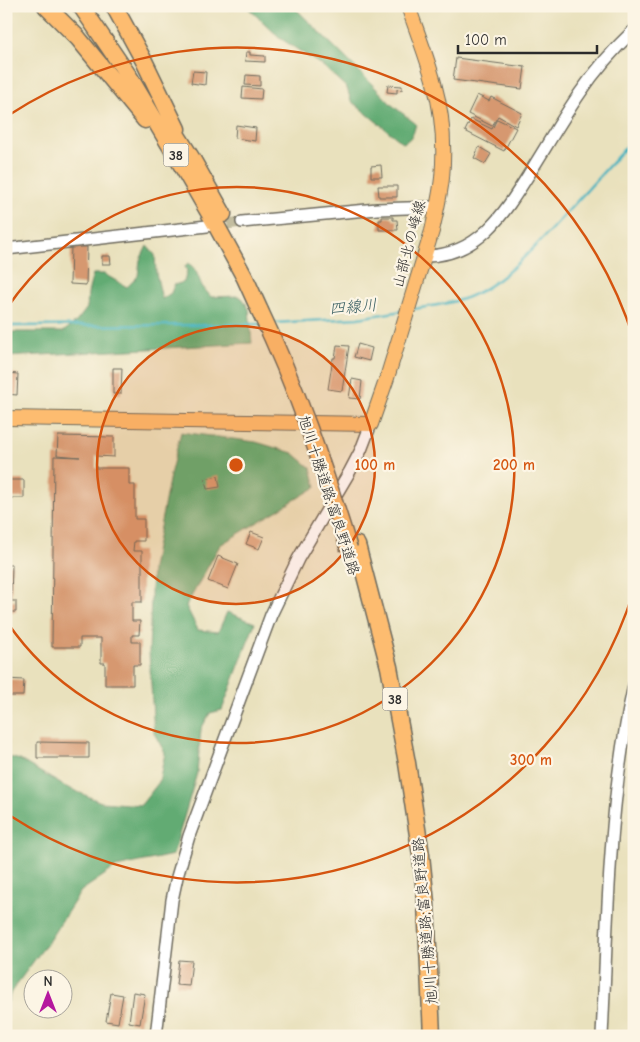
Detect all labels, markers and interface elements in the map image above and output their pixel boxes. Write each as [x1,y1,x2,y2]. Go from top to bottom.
scale bar [458,22,596,54]
text: 100 m [465,31,507,49]
road number: 38 [164,144,188,166]
street label: 山部北の峰線 [389,198,429,290]
water label: 四線川 [328,296,378,318]
street label: 旭川十勝道路;富良野道路 [294,412,364,578]
centre of rings [227,456,245,474]
text: 100 m [355,456,395,474]
text: 200 m [493,456,535,474]
road number: 38 [382,688,408,711]
text: 300 m [510,751,552,769]
street label: 旭川十勝道路;富良野道路 [409,837,441,1005]
north arrow [22,970,72,1020]
text: N [43,973,53,990]

